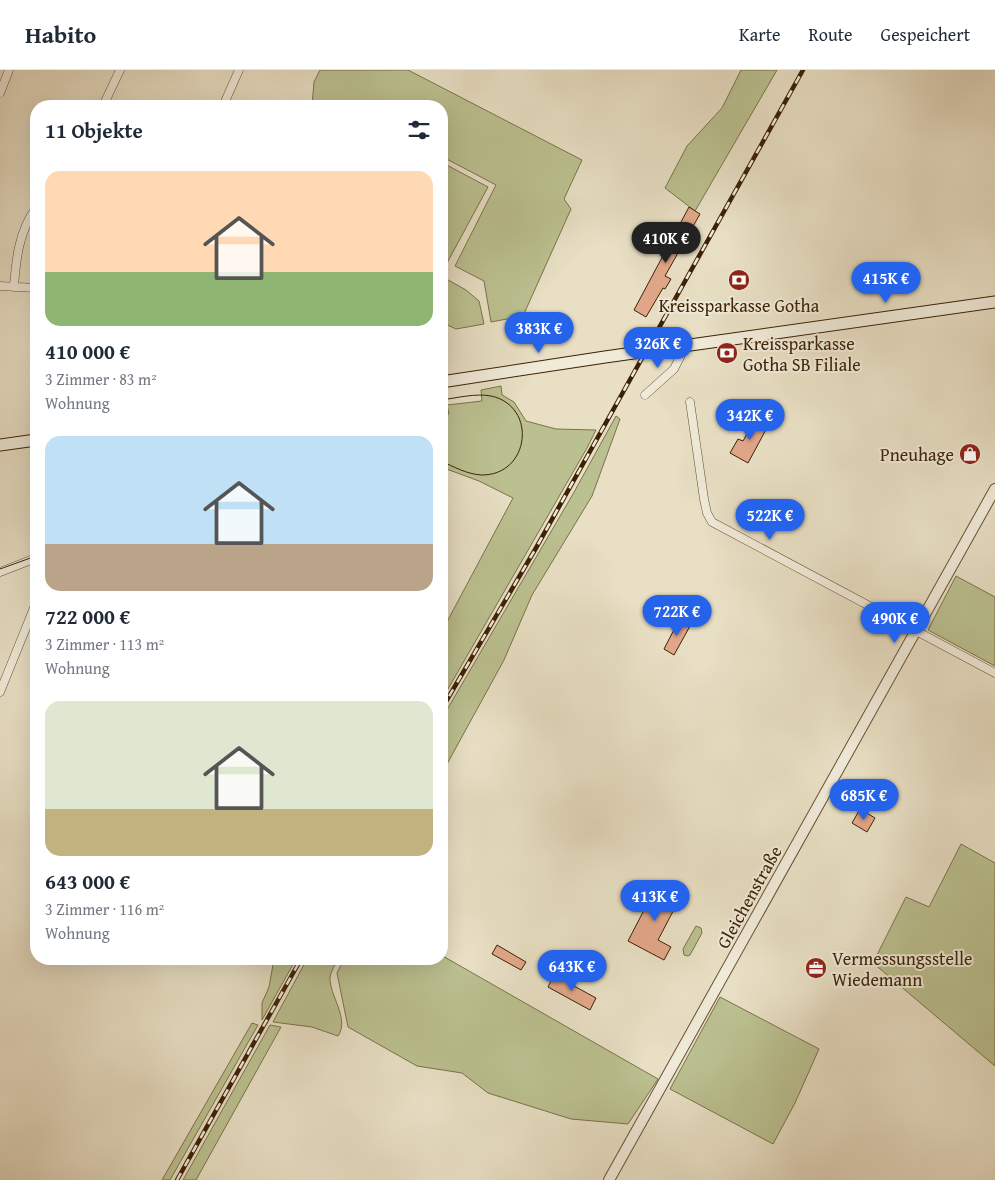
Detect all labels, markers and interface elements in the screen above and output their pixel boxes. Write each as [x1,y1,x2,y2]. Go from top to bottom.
text: Habito [25,17,96,52]
text: Karte [739,21,780,48]
text: Route [808,21,853,48]
text: Gespeichert [881,21,970,48]
text: 11 Objekte [45,115,143,146]
icon: filters [405,116,433,144]
icon: home [194,203,284,293]
pin: 410K € [625,222,707,264]
text: 410K € [643,226,689,250]
pin: 415K € [845,262,927,304]
text: 415K € [863,266,909,290]
bank icon: Kreissparkasse Gotha [727,268,751,292]
place label: Kreissparkasse Gotha [659,292,820,319]
pin: 383K € [498,312,580,354]
text: 383K € [516,316,562,340]
pin: 326K € [617,326,699,369]
place label: Kreissparkasse Gotha SB Filiale [743,330,861,378]
text: 326K € [635,331,681,355]
text: 410 000 € [45,336,130,367]
bank icon: Kreissparkasse Gotha SB Filiale [715,341,739,365]
text: 3 Zimmer · 83 m² [45,367,157,391]
text: Wohnung [45,391,110,415]
pin: 342K € [709,398,791,441]
text: 342K € [727,403,773,427]
place label: Pneuhage [880,441,954,468]
shop icon: Pneuhage [958,442,982,466]
icon: home [194,468,284,558]
pin: 522K € [729,498,811,541]
text: 522K € [747,503,793,527]
pin: 722K € [636,594,718,637]
text: 722K € [654,599,700,623]
text: 722 000 € [45,601,130,632]
pin: 490K € [854,602,936,644]
text: 490K € [872,606,918,630]
text: 3 Zimmer · 113 m² [45,632,164,656]
text: Wohnung [45,656,110,680]
icon: home [194,733,284,823]
pin: 685K € [823,778,905,821]
text: 685K € [841,783,887,807]
street label: Gleichenstraße [710,841,788,953]
text: 643 000 € [45,866,130,897]
pin: 413K € [614,880,696,922]
text: 413K € [632,884,678,908]
text: 3 Zimmer · 116 m² [45,897,164,921]
text: Wohnung [45,921,110,945]
place label: Vermessungsstelle Wiedemann [832,945,972,993]
pin: 643K € [531,950,613,992]
text: 643K € [549,954,595,978]
office icon: Vermessungsstelle Wiedemann [804,956,828,980]

